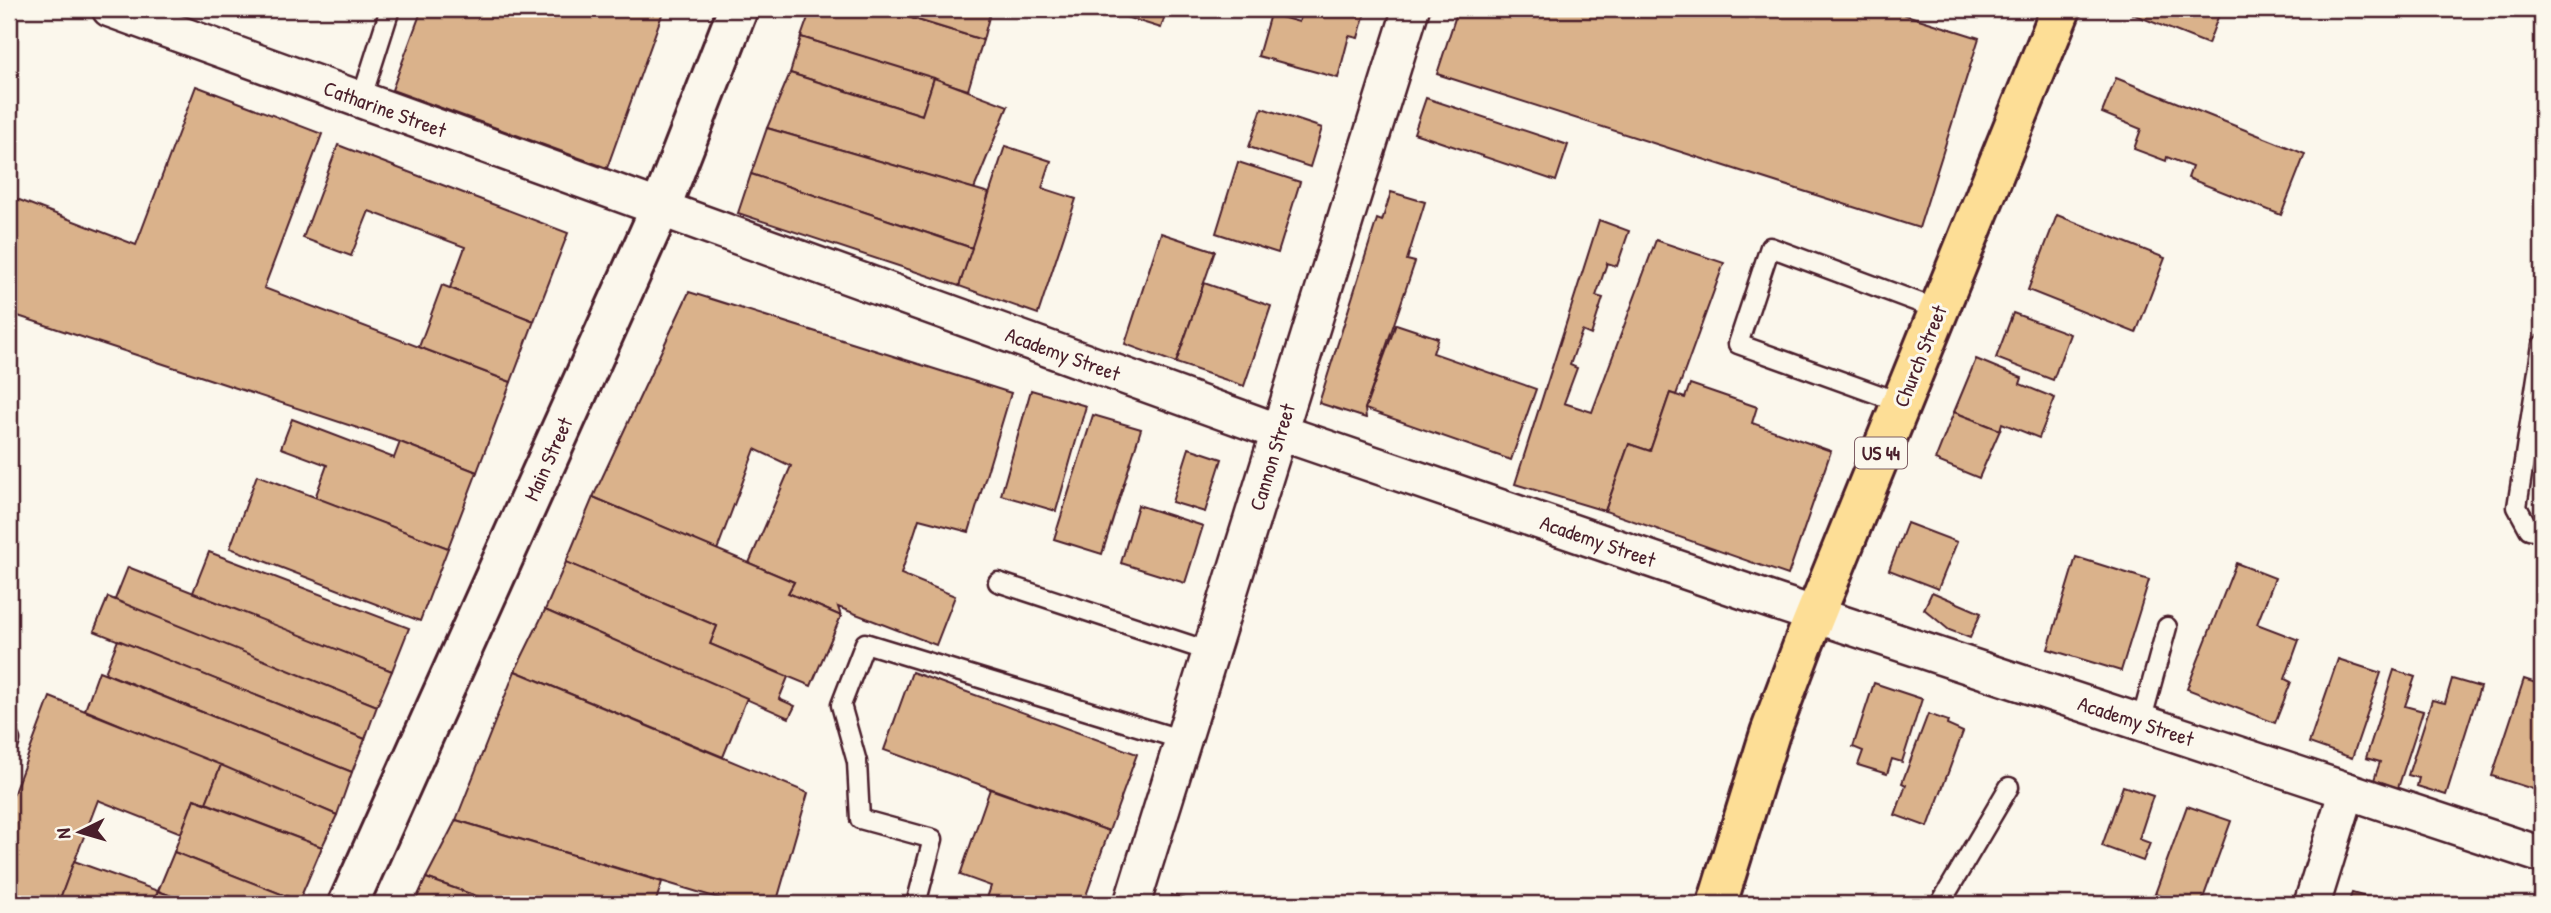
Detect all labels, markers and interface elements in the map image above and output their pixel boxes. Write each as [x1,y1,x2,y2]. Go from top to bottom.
street label: Catharine Street [320,73,451,145]
street label: Church Street [1886,300,1954,411]
street label: Academy Street [1002,320,1125,388]
street label: Cannon Street [1242,399,1302,514]
street label: Main Street [517,412,580,505]
road number: US 44 [1855,437,1907,468]
street label: Academy Street [1537,508,1660,575]
street label: Academy Street [2074,689,2198,754]
north arrow [46,797,116,867]
text: N [50,827,76,840]

